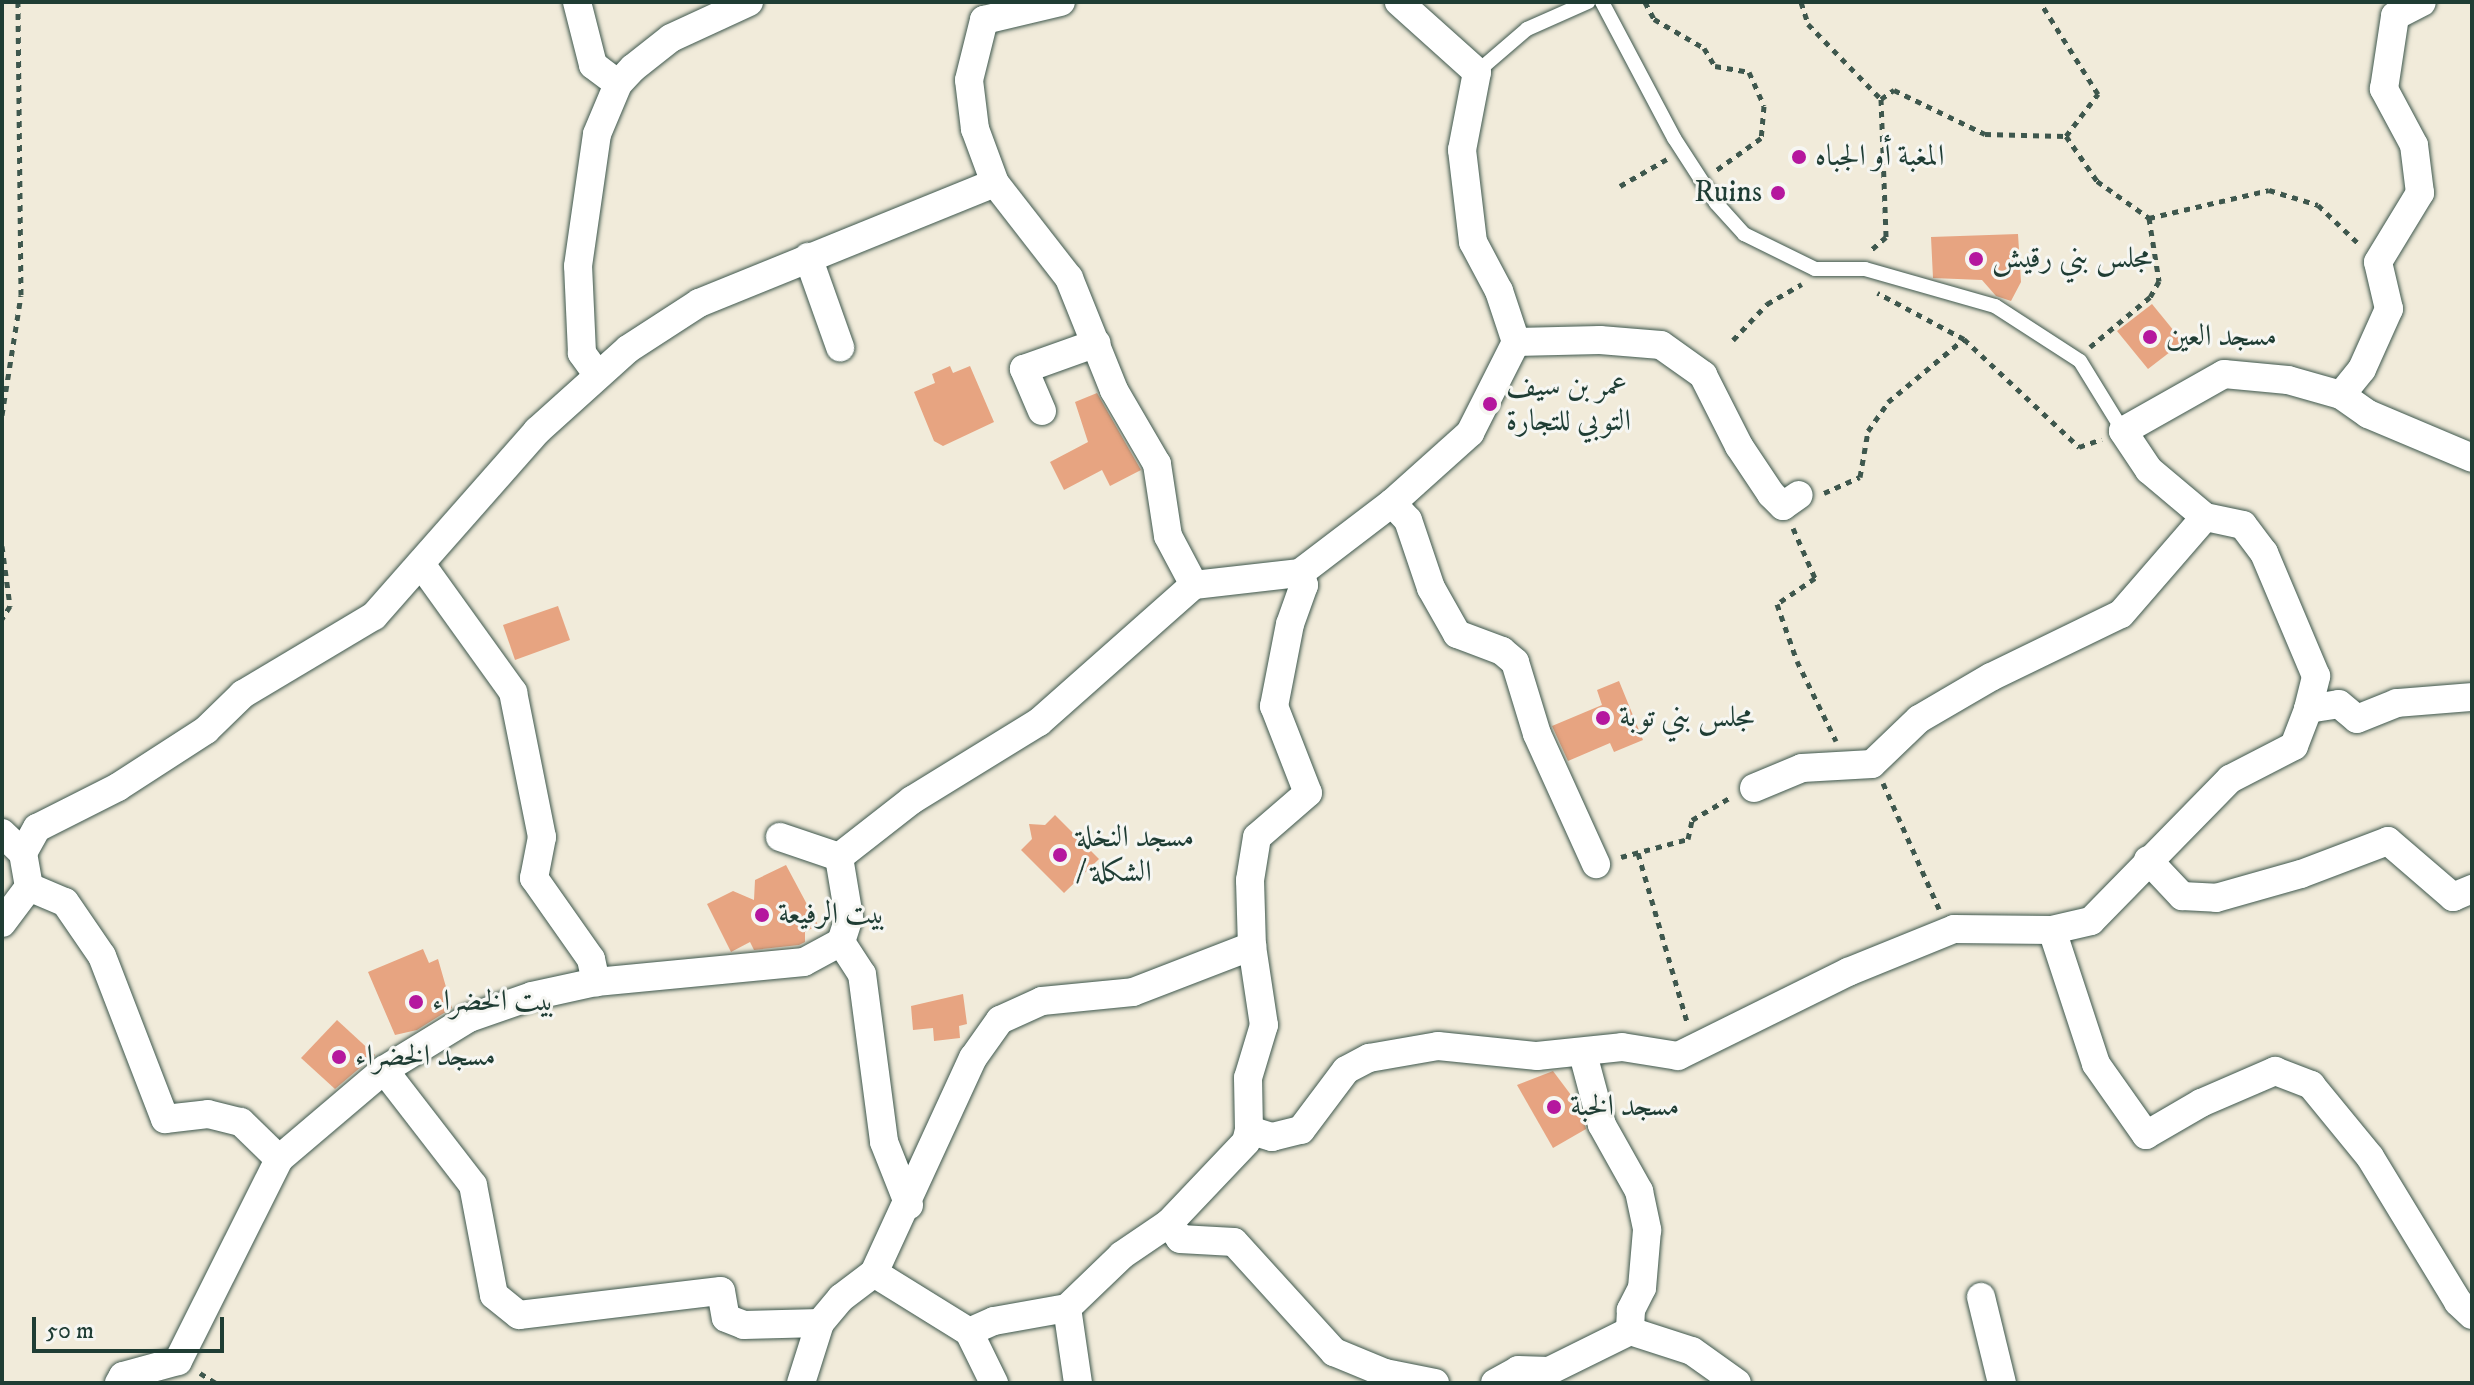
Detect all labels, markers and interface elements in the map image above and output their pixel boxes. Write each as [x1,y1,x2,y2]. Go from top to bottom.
place label: المغبة أو الجباه [1815,139,1944,175]
marker: المغبة أو الجباه [1790,148,1808,166]
place label: Ruins [1694,175,1762,211]
marker: Ruins [1769,184,1787,202]
place label: مجلس بني رقيش [1992,241,2152,277]
marker: مجلس بني رقيش [1967,250,1985,268]
place label: مسجد العين [2166,319,2277,355]
marker: مسجد العين [2141,328,2159,346]
place label: عمر بن سيف التوبي للتجارة [1506,369,1631,440]
marker: عمر بن سيف التوبي للتجارة [1481,395,1499,413]
place label: مجلس بني توبة [1619,700,1754,736]
marker: مجلس بني توبة [1594,709,1612,727]
place label: مسجد النخلة / الشكلة [1076,820,1194,890]
marker: مسجد النخلة / الشكلة [1051,846,1069,864]
place label: بيت الرفيعة [778,897,886,933]
marker: بيت الرفيعة [753,906,771,924]
place label: بيت الخضراء [432,984,555,1020]
marker: بيت الخضراء [407,993,425,1011]
place label: مسجد الخضراء [355,1039,496,1075]
marker: مسجد الخضراء [330,1048,348,1066]
place label: مسجد الخبة [1570,1089,1679,1125]
marker: مسجد الخبة [1545,1098,1563,1116]
scale bar [36,1301,228,1351]
text: 50 m [46,1316,94,1346]

